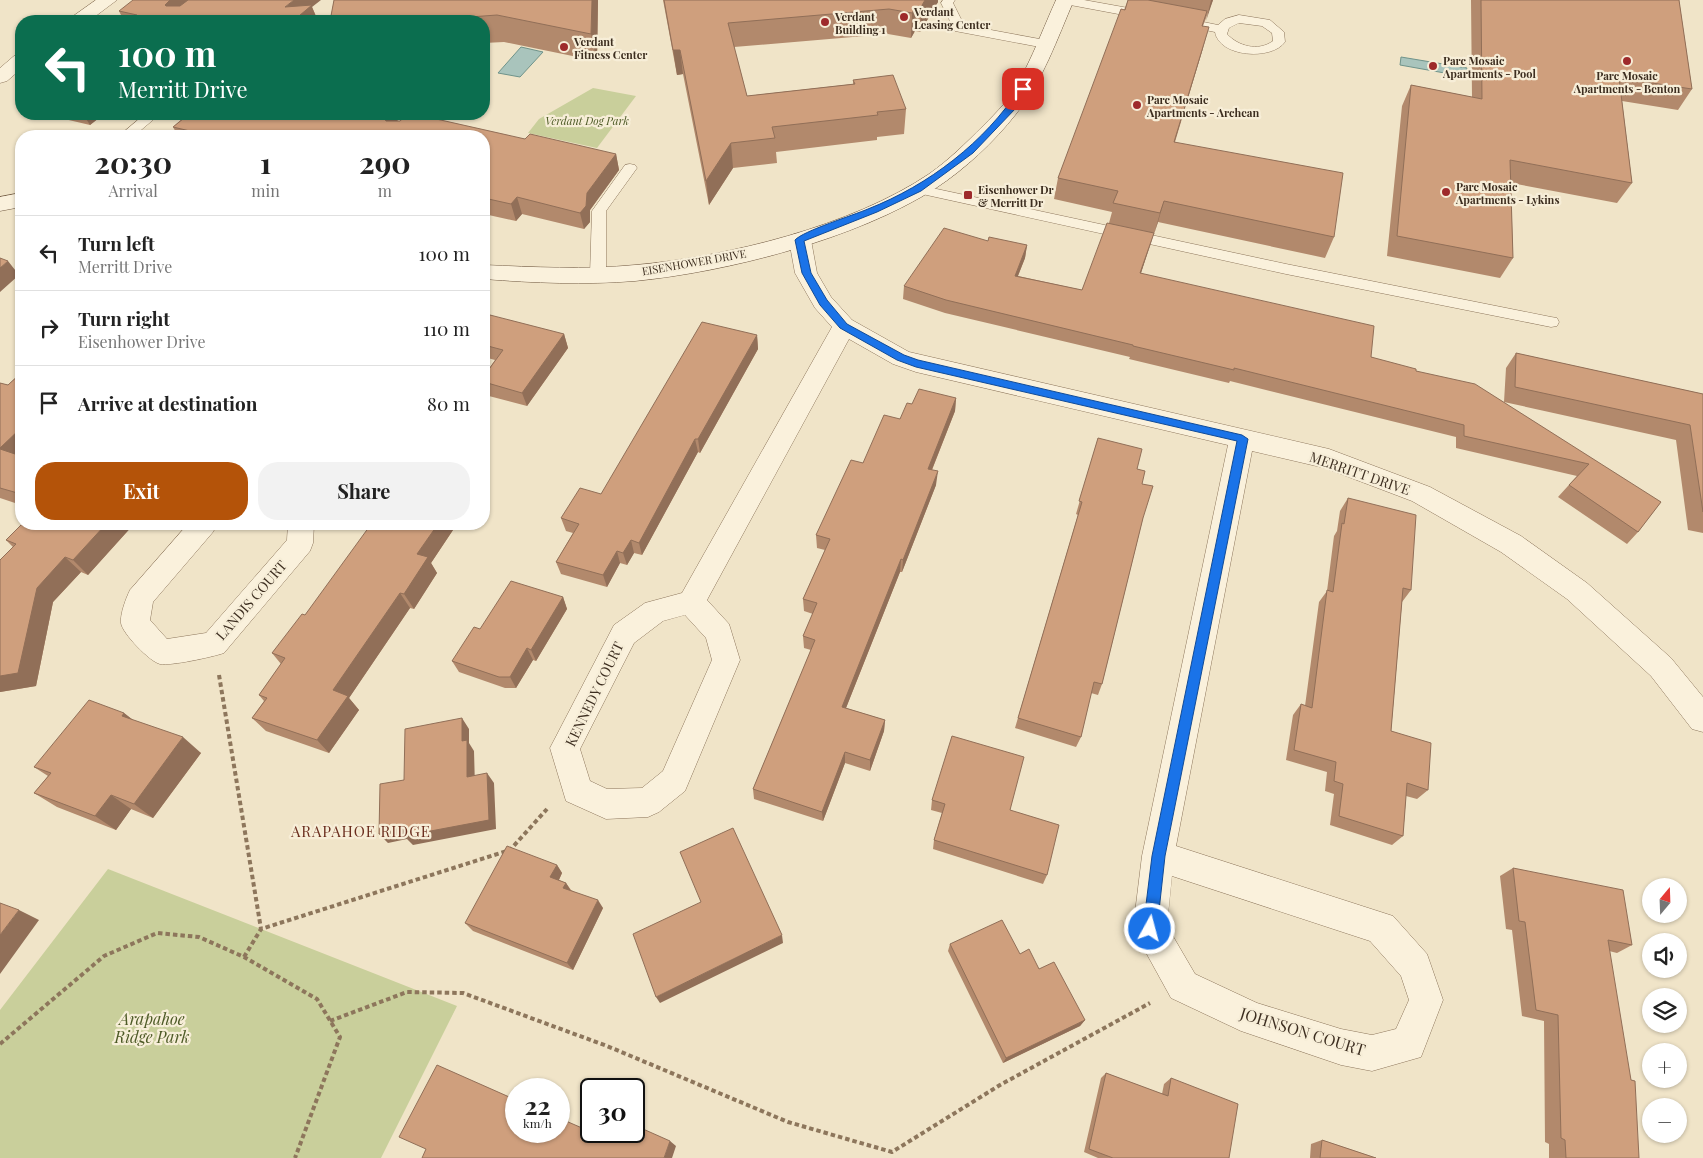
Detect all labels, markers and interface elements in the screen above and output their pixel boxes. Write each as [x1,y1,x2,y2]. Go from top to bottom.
place label: Verdant Leasing Center [913,4,991,32]
place label: Verdant Building 1 [834,9,885,37]
marker: Verdant Leasing Center [898,11,910,23]
marker: Verdant Building 1 [819,16,831,28]
text: 100 m [118,29,216,76]
place label: Verdant Fitness Center [573,34,648,62]
icon: left [35,35,100,100]
marker: Verdant Fitness Center [558,41,570,53]
place label: Parc Mosaic Apartments - Pool [1442,53,1536,81]
marker: Parc Mosaic Apartments - Benton [1621,55,1633,67]
marker: Parc Mosaic Apartments - Pool [1427,60,1439,72]
pin [1002,68,1044,110]
place label: Parc Mosaic Apartments - Benton [1573,68,1681,96]
text: Merritt Drive [118,74,248,104]
icon: arrive [1009,75,1037,103]
place label: Parc Mosaic Apartments - Archean [1146,92,1259,120]
marker: Parc Mosaic Apartments - Archean [1131,99,1143,111]
park label: Verdant Dog Park [545,113,629,128]
text: 20:30 [94,142,172,182]
text: 1 [260,142,271,182]
text: 290 [359,142,411,182]
place label: Parc Mosaic Apartments - Lykins [1455,179,1559,207]
text: Arrival [109,180,158,201]
text: min [251,180,280,201]
text: m [378,180,392,201]
place label: Eisenhower Dr & Merritt Dr [978,182,1054,210]
marker: Parc Mosaic Apartments - Lykins [1440,186,1452,198]
marker: Eisenhower Dr & Merritt Dr [962,189,974,201]
text: Turn left [78,230,155,256]
icon: left [35,239,63,267]
text: 100 m [419,240,470,266]
street label: EISENHOWER DRIVE [641,245,748,279]
text: Merritt Drive [78,256,172,277]
text: Turn right [78,305,170,331]
icon: right [35,314,63,342]
text: 110 m [423,315,470,341]
text: Eisenhower Drive [78,331,206,352]
icon: arrive [35,389,63,417]
text: Arrive at destination [78,390,258,416]
text: 80 m [427,390,470,416]
street label: MERRITT DRIVE [1307,447,1413,499]
button: Exit [35,462,248,520]
button: Share [258,462,470,520]
street label: LANDIS COURT [211,556,291,644]
street label: KENNEDY COURT [560,638,628,750]
district label: ARAPAHOE RIDGE [290,821,431,841]
north arrow [1642,878,1688,922]
map controls [1642,878,1687,1143]
position arrow [1123,902,1175,954]
button: sound [1642,933,1687,978]
button: layers [1642,988,1687,1033]
street label: JOHNSON COURT [1237,1002,1368,1060]
park label: Arapahoe Ridge Park [114,1008,189,1047]
button: + [1642,1043,1687,1088]
speed limit sign: 30 [580,1078,645,1143]
text: 22 [524,1088,551,1121]
button: − [1642,1098,1687,1143]
text: km/h [523,1115,552,1131]

